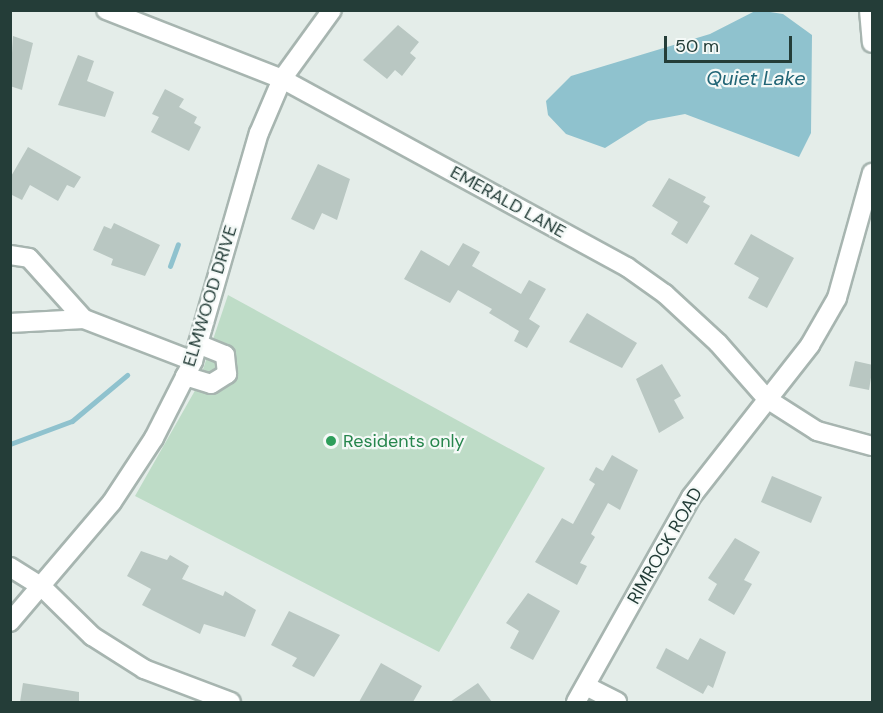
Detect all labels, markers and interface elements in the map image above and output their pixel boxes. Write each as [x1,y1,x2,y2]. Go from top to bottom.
scale bar [667,24,794,62]
text: 50 m [675,34,719,58]
water label: Quiet Lake [706,66,806,90]
street label: EMERALD LANE [446,161,570,243]
street label: ELMWOOD DRIVE [178,223,242,369]
place label: Residents only [343,430,464,452]
marker: Residents only [324,434,338,448]
street label: RIMROCK ROAD [623,484,707,608]

